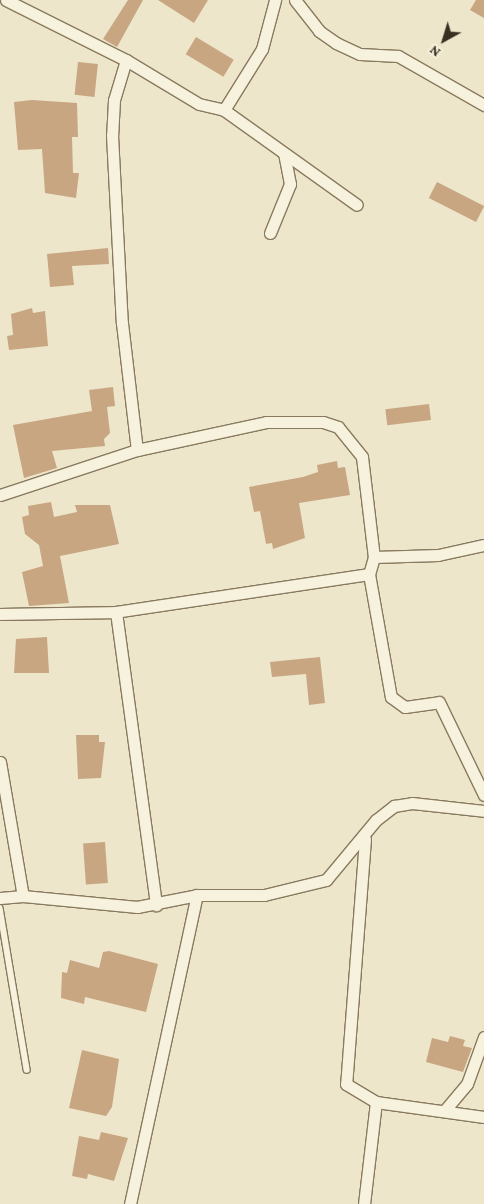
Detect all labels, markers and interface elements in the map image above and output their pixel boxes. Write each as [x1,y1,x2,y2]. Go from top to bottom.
north arrow [419,15,469,65]
text: N [426,42,443,61]

